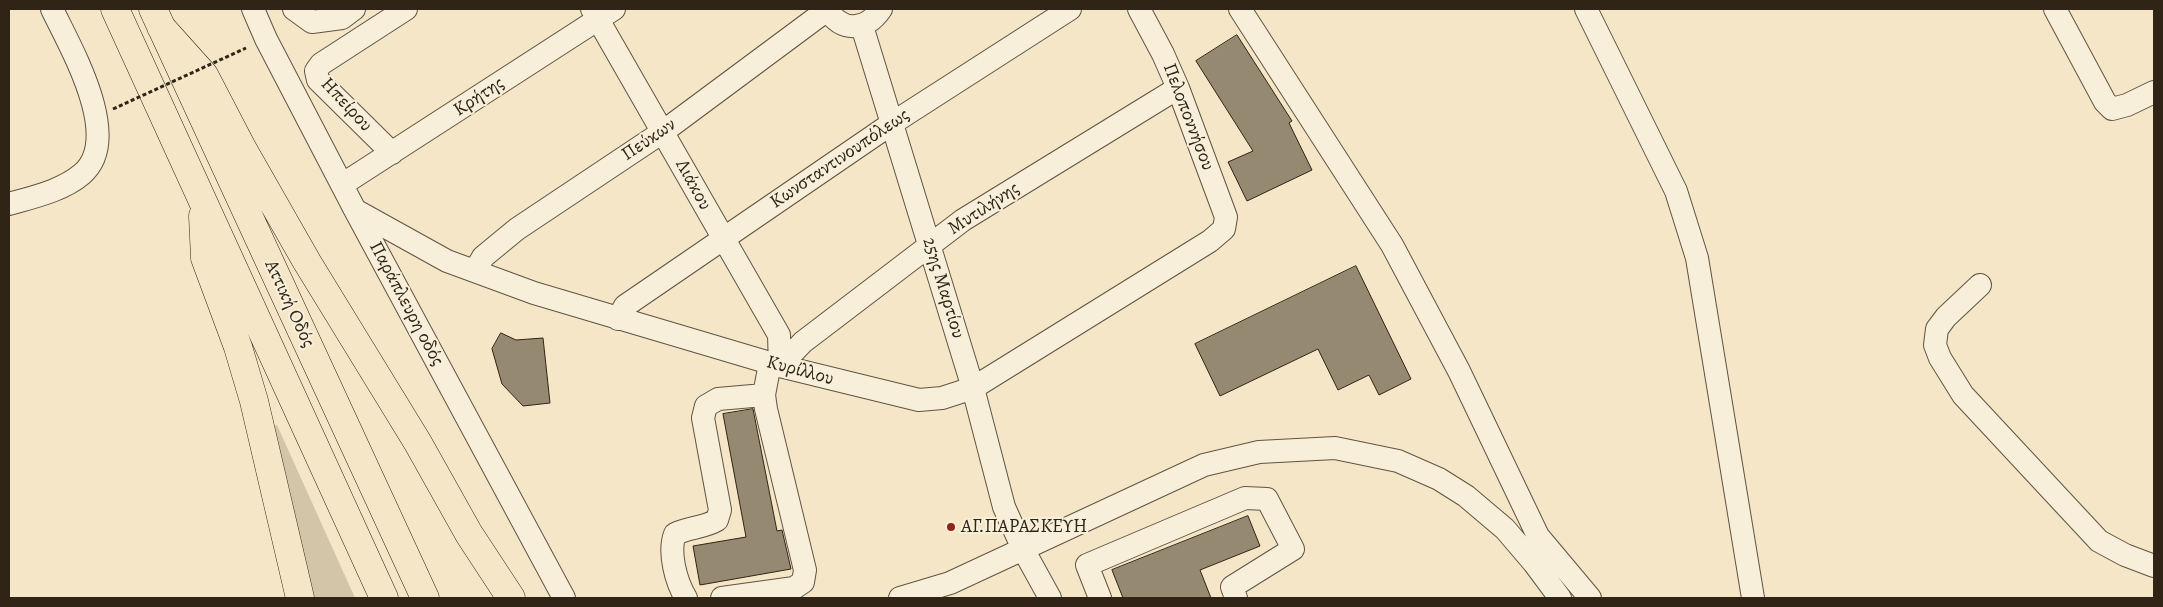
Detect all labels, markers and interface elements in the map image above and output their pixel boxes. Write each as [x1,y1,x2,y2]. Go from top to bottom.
street label: Πελοποννήσου [1157,60,1219,174]
street label: Κρήτης [449,72,509,122]
street label: Ηπείρου [315,73,377,137]
street label: Κωνσταντινουπόλεως [766,104,914,214]
street label: Πεύκων [618,114,680,166]
street label: Λιάκου [670,156,716,214]
street label: Μυτιλήνης [944,177,1024,241]
street label: 25ης Μαρτίου [917,235,969,341]
street label: Παράπλευρη οδός [364,238,448,370]
street label: Αττική Οδός [259,257,319,351]
street label: Κυρίλλου [764,351,836,391]
place label: ΑΓ.ΠΑΡΑΣΚΕΥΗ [961,516,1087,538]
marker: ΑΓ.ΠΑΡΑΣΚΕΥΗ [945,521,957,533]

